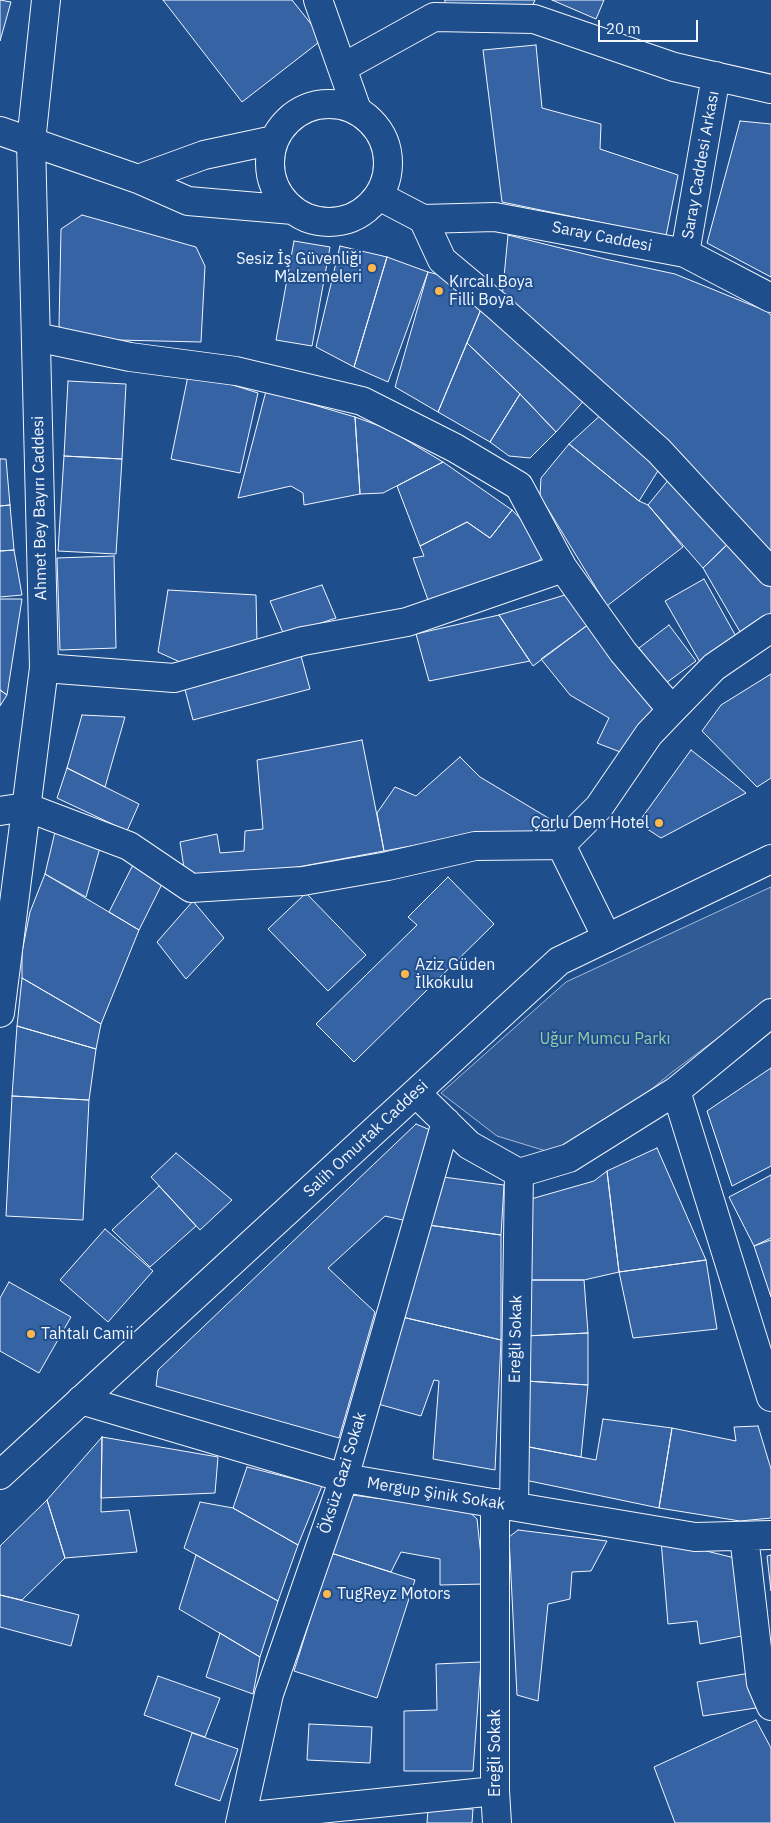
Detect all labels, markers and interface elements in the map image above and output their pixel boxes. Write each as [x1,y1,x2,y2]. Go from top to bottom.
scale bar [601,10,701,42]
text: 20 m [606,19,641,38]
street label: Saray Caddesi Arkası [679,89,723,241]
street label: Saray Caddesi [550,218,654,256]
place label: Sesiz İş Güvenliği Malzemeleri [236,249,362,287]
marker: Sesiz İş Güvenliği Malzemeleri [366,262,378,274]
place label: Kırcalı Boya Filli Boya [449,272,533,310]
marker: Kırcalı Boya Filli Boya [433,285,445,297]
street label: Ahmet Bey Bayırı Caddesi [29,416,51,600]
place label: Çorlu Dem Hotel [531,813,649,833]
marker: Çorlu Dem Hotel [653,817,665,829]
place label: Aziz Güden İlkokulu [415,955,495,993]
marker: Aziz Güden İlkokulu [399,968,411,980]
park label: Uğur Mumcu Parkı [539,1029,671,1049]
street label: Salih Omurtak Caddesi [300,1076,432,1202]
street label: Ereğli Sokak [506,1295,526,1383]
place label: Tahtalı Camii [41,1324,133,1344]
marker: Tahtalı Camii [25,1328,37,1340]
street label: Öksüz Gazi Sokak [315,1410,371,1536]
street label: Mergup Şinik Sokak [365,1474,507,1514]
place label: TugReyz Motors [337,1584,451,1604]
marker: TugReyz Motors [321,1588,333,1600]
street label: Ereğli Sokak [485,1709,505,1797]

